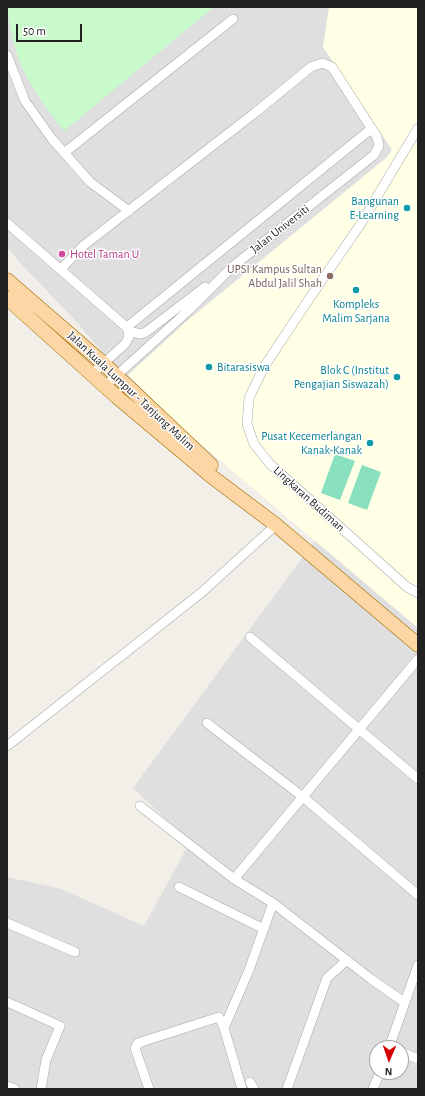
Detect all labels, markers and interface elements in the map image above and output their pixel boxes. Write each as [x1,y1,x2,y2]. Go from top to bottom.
scale bar [18,16,84,42]
text: 50 m [23,25,46,37]
place label: Bangunan E-Learning [349,194,399,222]
street label: Jalan Universiti [248,202,312,256]
marker: Bangunan E-Learning [402,203,412,213]
place label: Hotel Taman U [70,247,139,261]
marker: Hotel Taman U [57,249,67,259]
place label: UPSI Kampus Sultan Abdul Jalil Shah [227,262,322,290]
marker: UPSI Kampus Sultan Abdul Jalil Shah [325,271,335,281]
marker: Kompleks Malim Sarjana [351,285,361,295]
place label: Kompleks Malim Sarjana [322,297,390,325]
street label: Jalan Kuala Lumpur - Tanjung Malim [64,328,198,454]
place label: Bitarasiswa [217,360,270,374]
marker: Bitarasiswa [204,362,214,372]
place label: Blok C (Institut Pengajian Siswazah) [294,363,389,391]
marker: Blok C (Institut Pengajian Siswazah) [392,372,402,382]
place label: Pusat Kecemerlangan Kanak-Kanak [261,429,362,457]
marker: Pusat Kecemerlangan Kanak-Kanak [365,438,375,448]
street label: Lingkaran Budiman [270,463,348,535]
north arrow [369,1040,409,1080]
text: N [385,1066,393,1077]

